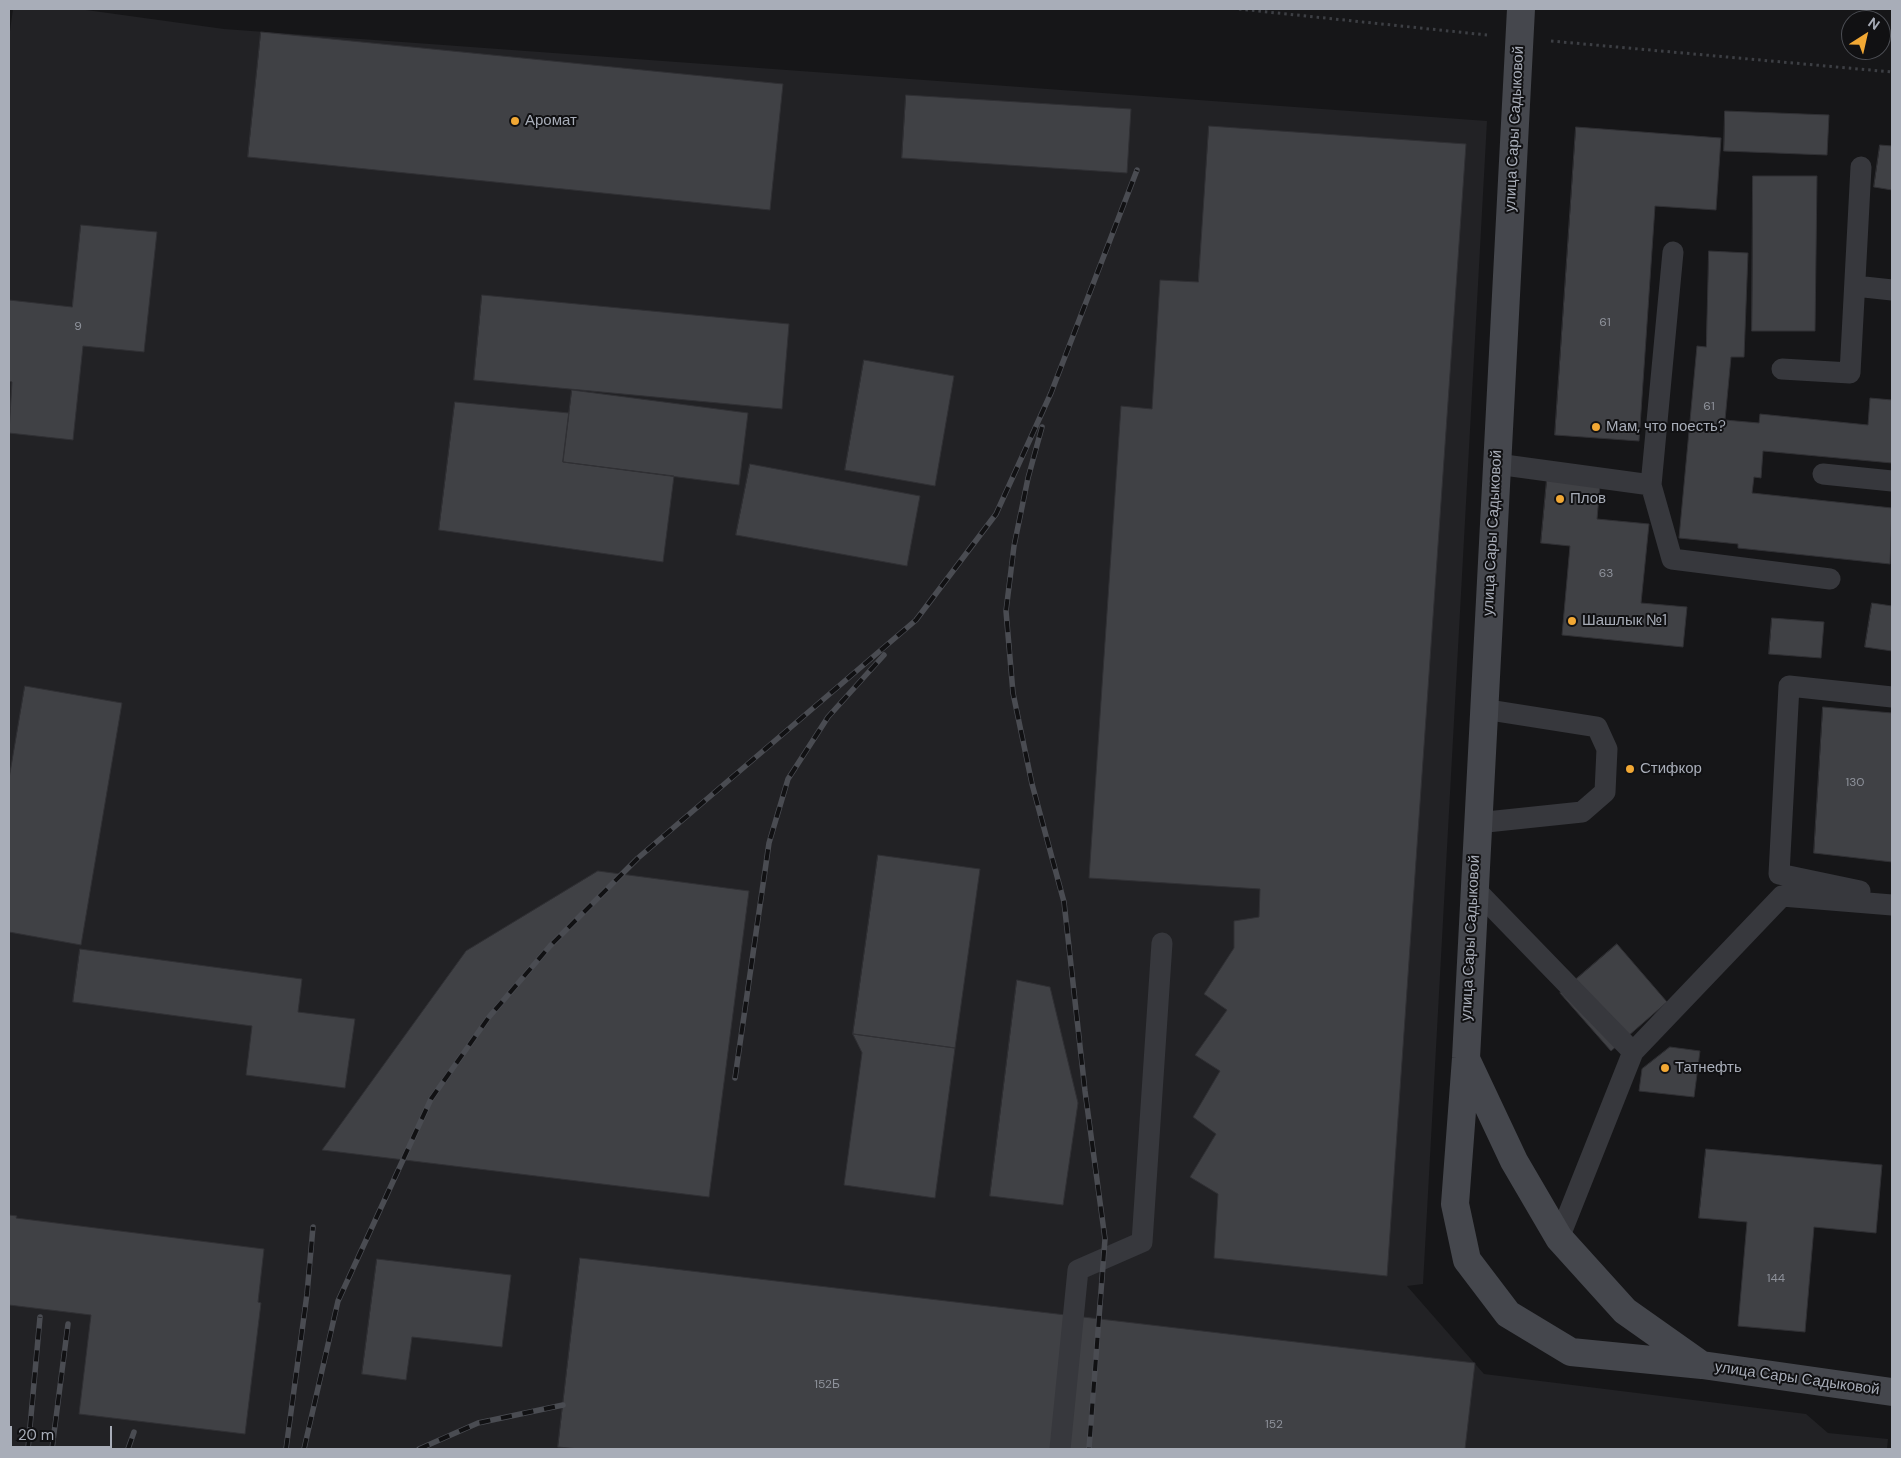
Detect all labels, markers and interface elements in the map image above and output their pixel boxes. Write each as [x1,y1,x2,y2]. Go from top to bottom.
north arrow [1841,10,1891,60]
text: N [1865,13,1883,34]
street label: улица Сары Садыковой [1502,46,1528,212]
place label: Аромат [525,112,577,130]
marker: Аромат [509,115,521,127]
house number: 61 [1599,316,1611,330]
house number: 9 [74,320,82,334]
house number: 61 [1703,400,1715,414]
place label: Мам, что поесть? [1606,418,1726,436]
marker: Мам, что поесть? [1590,421,1602,433]
street label: улица Сары Садыковой [1480,450,1506,616]
place label: Плов [1570,490,1606,508]
marker: Плов [1554,493,1566,505]
house number: 63 [1599,567,1613,581]
place label: Шашлык №1 [1582,612,1667,630]
marker: Шашлык №1 [1566,615,1578,627]
place label: Стифкор [1640,760,1702,778]
marker: Стифкор [1624,763,1636,775]
house number: 130 [1845,776,1865,790]
street label: улица Сары Садыковой [1458,855,1484,1021]
place label: Татнефть [1675,1059,1742,1077]
marker: Татнефть [1659,1062,1671,1074]
house number: 144 [1767,1272,1785,1286]
street label: улица Сары Садыковой [1713,1359,1881,1399]
house number: 152Б [814,1378,840,1392]
scale bar [12,1416,115,1448]
house number: 152 [1265,1418,1283,1432]
text: 20 m [18,1425,54,1445]

